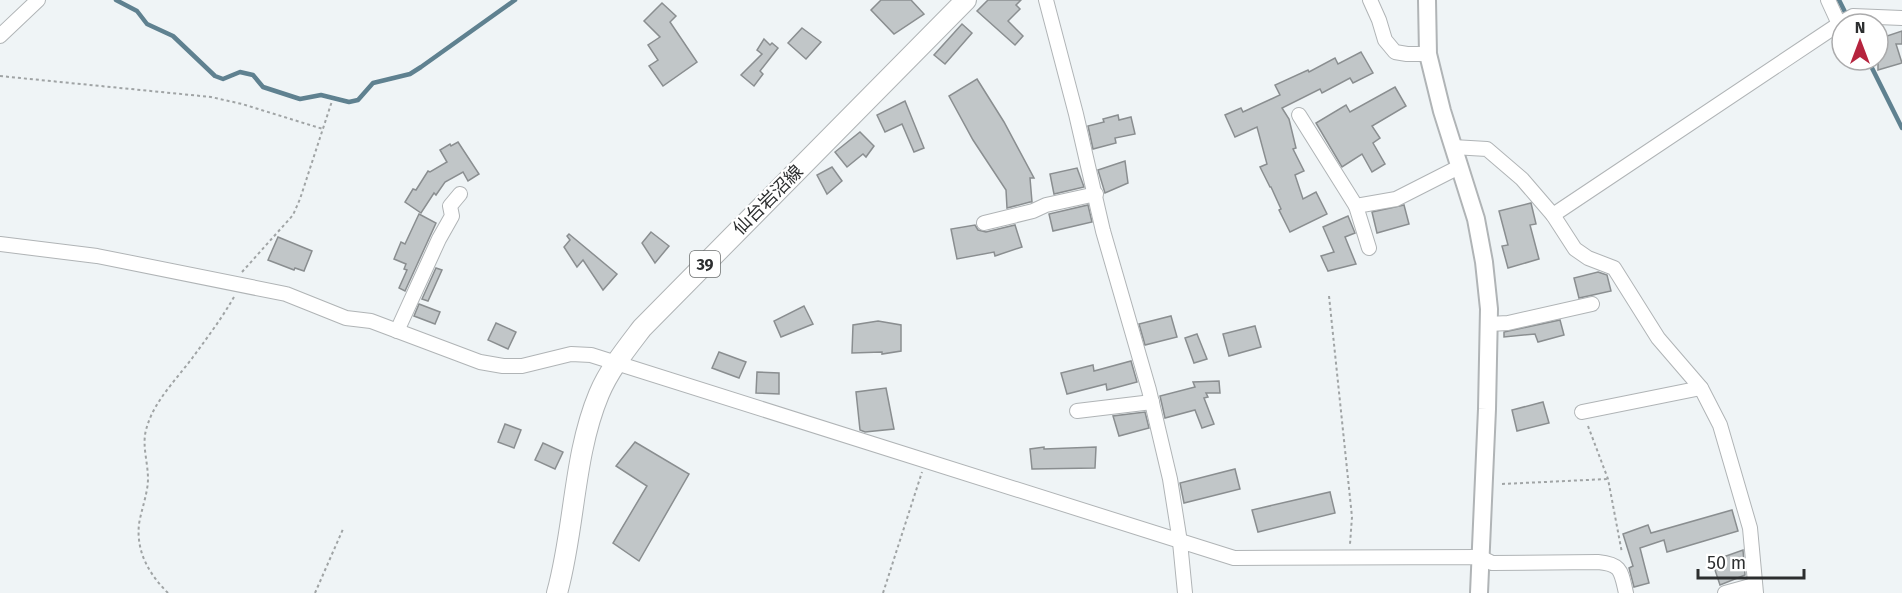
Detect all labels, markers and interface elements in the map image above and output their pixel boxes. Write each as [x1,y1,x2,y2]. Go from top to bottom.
north arrow [1830,12,1890,72]
text: N [1855,18,1865,37]
street label: 仙台岩沼線 [728,160,808,240]
road number: 39 [690,251,720,277]
scale bar [1698,542,1804,580]
text: 50 m [1707,552,1746,574]

